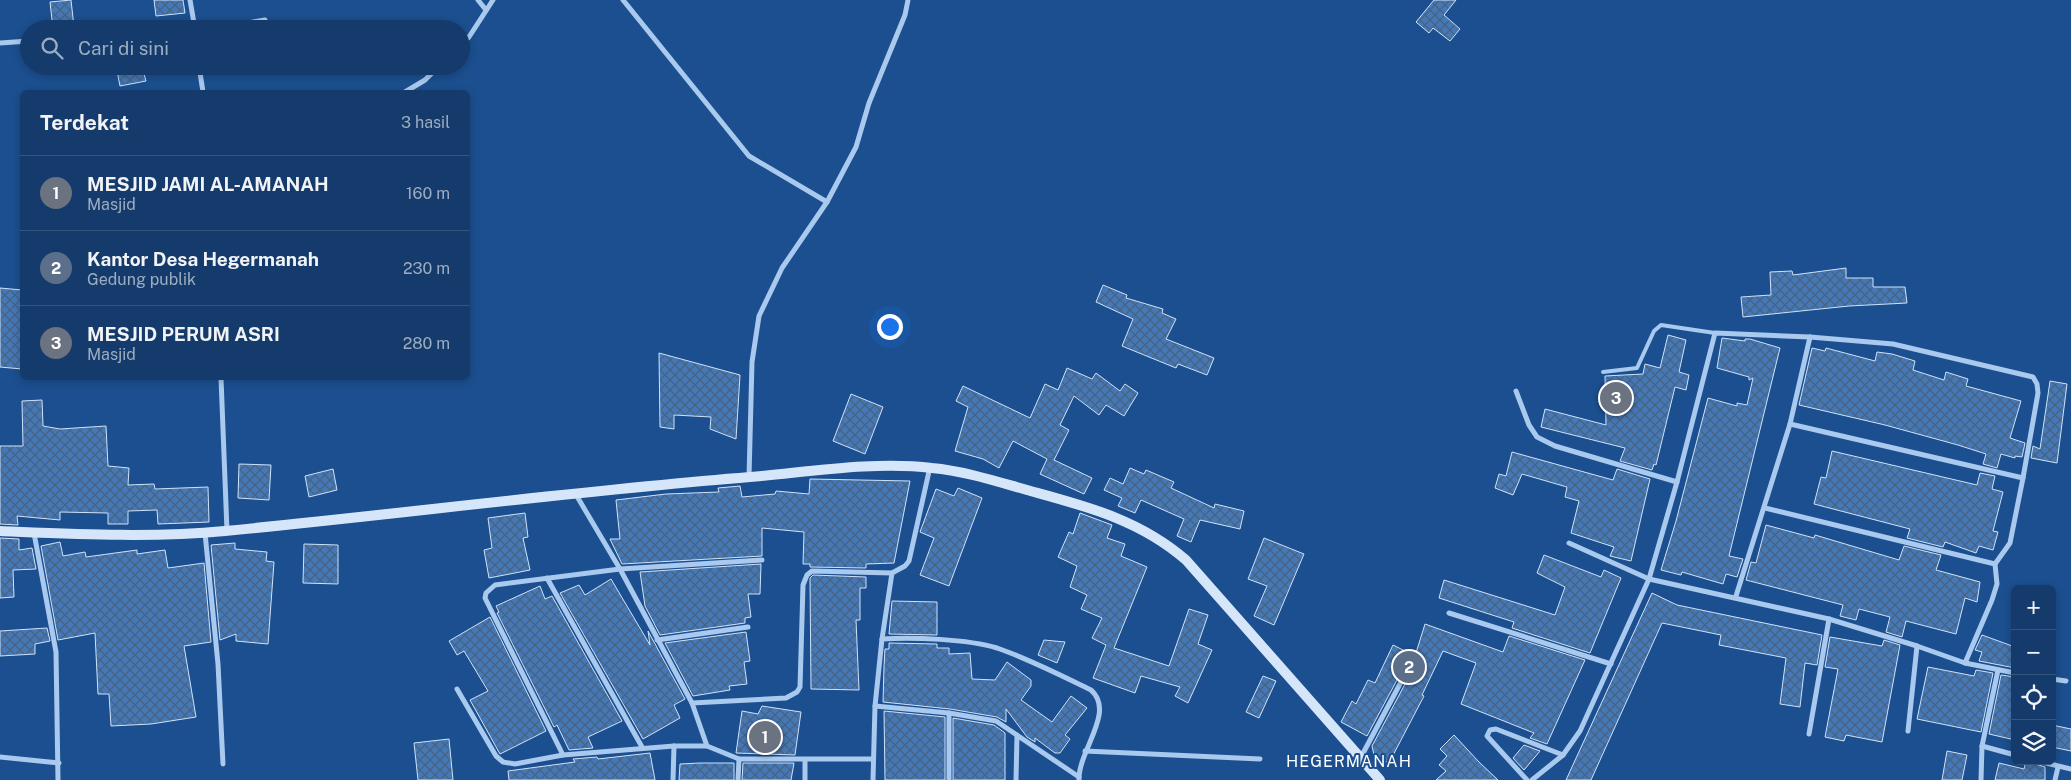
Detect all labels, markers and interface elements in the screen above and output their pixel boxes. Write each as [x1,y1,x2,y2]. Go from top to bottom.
search box [20,20,470,75]
icon: search [38,34,66,62]
text: Cari di sini [78,37,169,59]
text: Terdekat [40,110,129,135]
text: 3 hasil [401,113,450,132]
text: MESJID JAMI AL-AMANAH [87,173,329,195]
text: 1 [53,184,59,203]
text: 160 m [406,184,450,203]
text: Masjid [87,195,136,214]
text: Kantor Desa Hegermanah [87,248,319,270]
text: 2 [51,259,61,278]
text: 230 m [403,259,450,278]
text: Gedung publik [87,270,196,289]
your location [877,314,903,340]
text: MESJID PERUM ASRI [87,323,280,345]
text: 3 [51,334,61,353]
text: 280 m [403,334,450,353]
text: Masjid [87,345,136,364]
pin: 3 [1600,379,1632,417]
map controls [2011,585,2056,765]
button: + [2011,585,2056,630]
button: − [2011,630,2056,675]
pin: 2 [1393,648,1425,686]
button: locate [2011,675,2056,720]
pin: 1 [749,718,781,756]
button: layers [2011,720,2056,765]
district label: HEGERMANAH [1286,752,1412,771]

